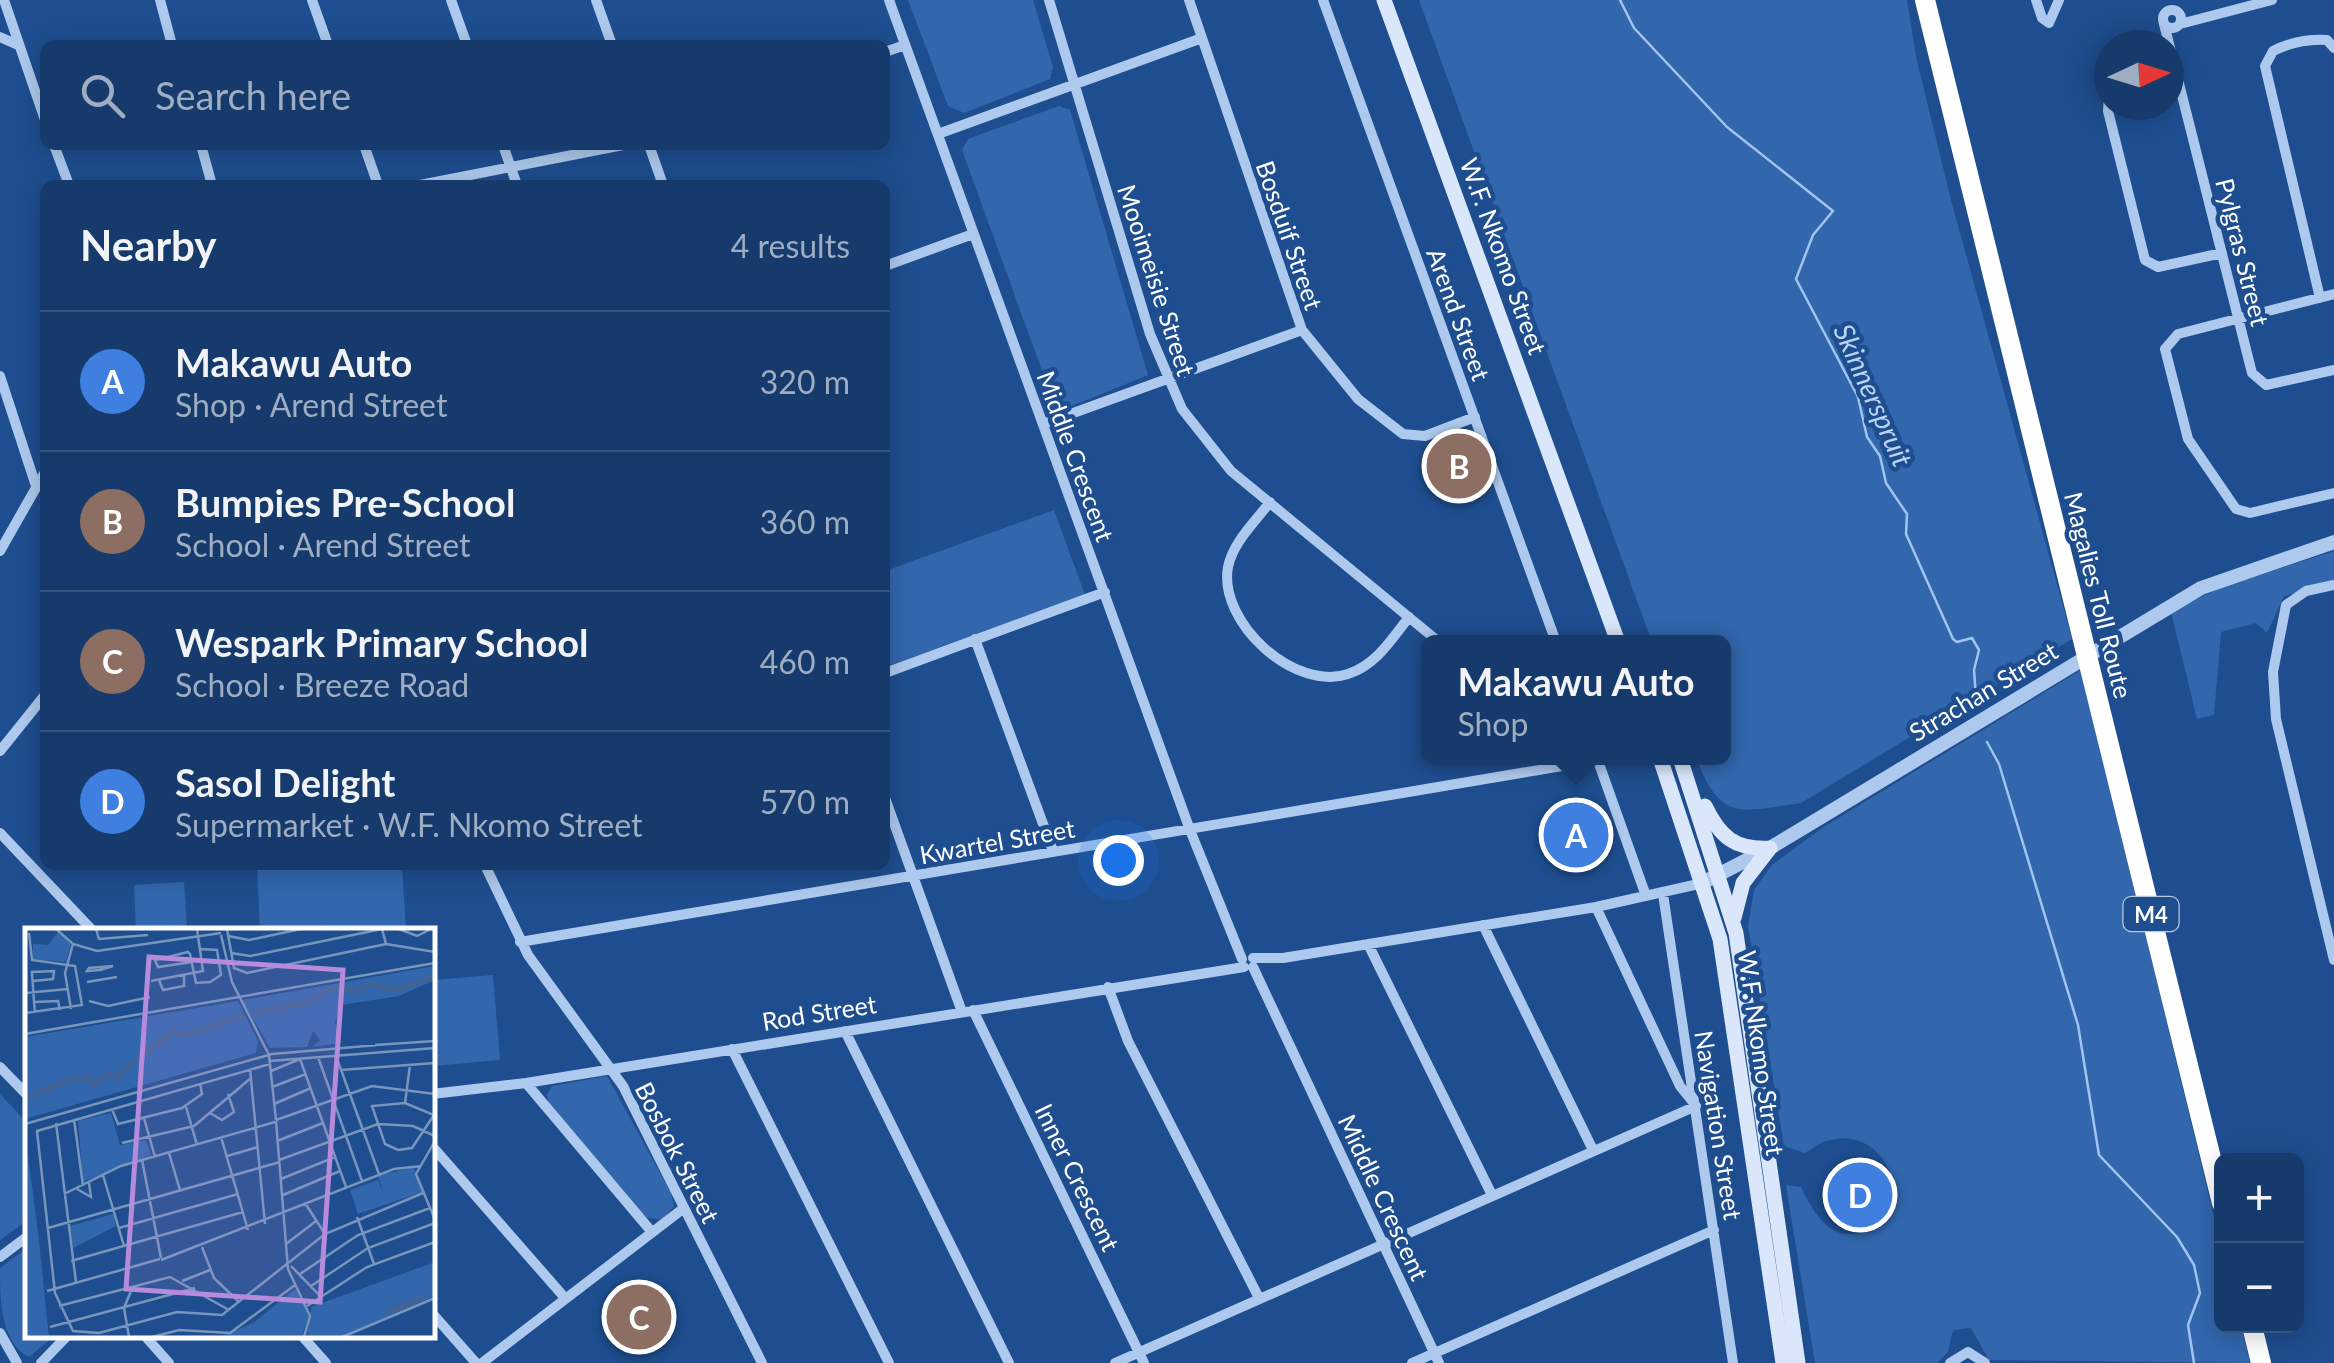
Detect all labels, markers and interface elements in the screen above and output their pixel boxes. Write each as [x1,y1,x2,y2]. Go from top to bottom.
north arrow [2094,30,2184,120]
search box [40,40,890,150]
icon: search [75,68,130,123]
text: Search here [155,72,351,118]
street label: W.F. Nkomo Street [1455,154,1553,358]
street label: Bosduif Street [1251,157,1329,313]
street label: Pylgras Street [2210,175,2276,329]
street label: Mooimeisie Street [1112,181,1202,379]
text: Nearby [80,220,217,270]
text: 4 results [731,226,850,265]
street label: Arend Street [1421,244,1497,384]
water label: Skinnerspruit [1827,318,1921,472]
text: Makawu Auto [175,339,412,385]
text: A [101,362,124,401]
text: 320 m [760,362,850,401]
street label: Middle Crescent [1031,367,1121,545]
text: Shop · Arend Street [175,385,447,424]
pin: B [1426,428,1492,504]
text: Bumpies Pre-School [175,479,515,525]
street label: Magalies Toll Route [2059,489,2139,701]
text: B [102,502,123,541]
text: 360 m [760,502,850,541]
text: School · Arend Street [175,525,471,564]
text: Wespark Primary School [175,619,589,665]
popup [1421,635,1731,765]
street label: Strachan Street [1903,635,2063,747]
text: C [102,642,123,681]
text: 460 m [760,642,850,681]
text: Makawu Auto [1457,658,1695,704]
text: School · Breeze Road [175,665,469,704]
text: Shop [1457,704,1528,743]
text: Sasol Delight [175,759,396,805]
text: D [100,782,125,821]
text: 570 m [760,782,850,821]
pin: A [1544,798,1608,872]
text: Supermarket · W.F. Nkomo Street [175,805,643,844]
street label: Kwartel Street [917,813,1077,869]
your location [1093,835,1144,886]
road number: M4 [2124,897,2178,931]
inset map [25,928,435,1338]
street label: W.F. Nkomo Street [1733,949,1791,1157]
street label: Rod Street [760,988,878,1036]
street label: Navigation Street [1689,1028,1749,1222]
street label: Bosbok Street [630,1077,726,1227]
street label: Inner Crescent [1029,1099,1127,1255]
street label: Middle Crescent [1332,1109,1436,1285]
map controls [2214,1153,2304,1333]
button: + [2214,1153,2304,1243]
pin: D [1828,1158,1892,1232]
button: − [2214,1243,2304,1333]
pin: C [606,1280,672,1354]

